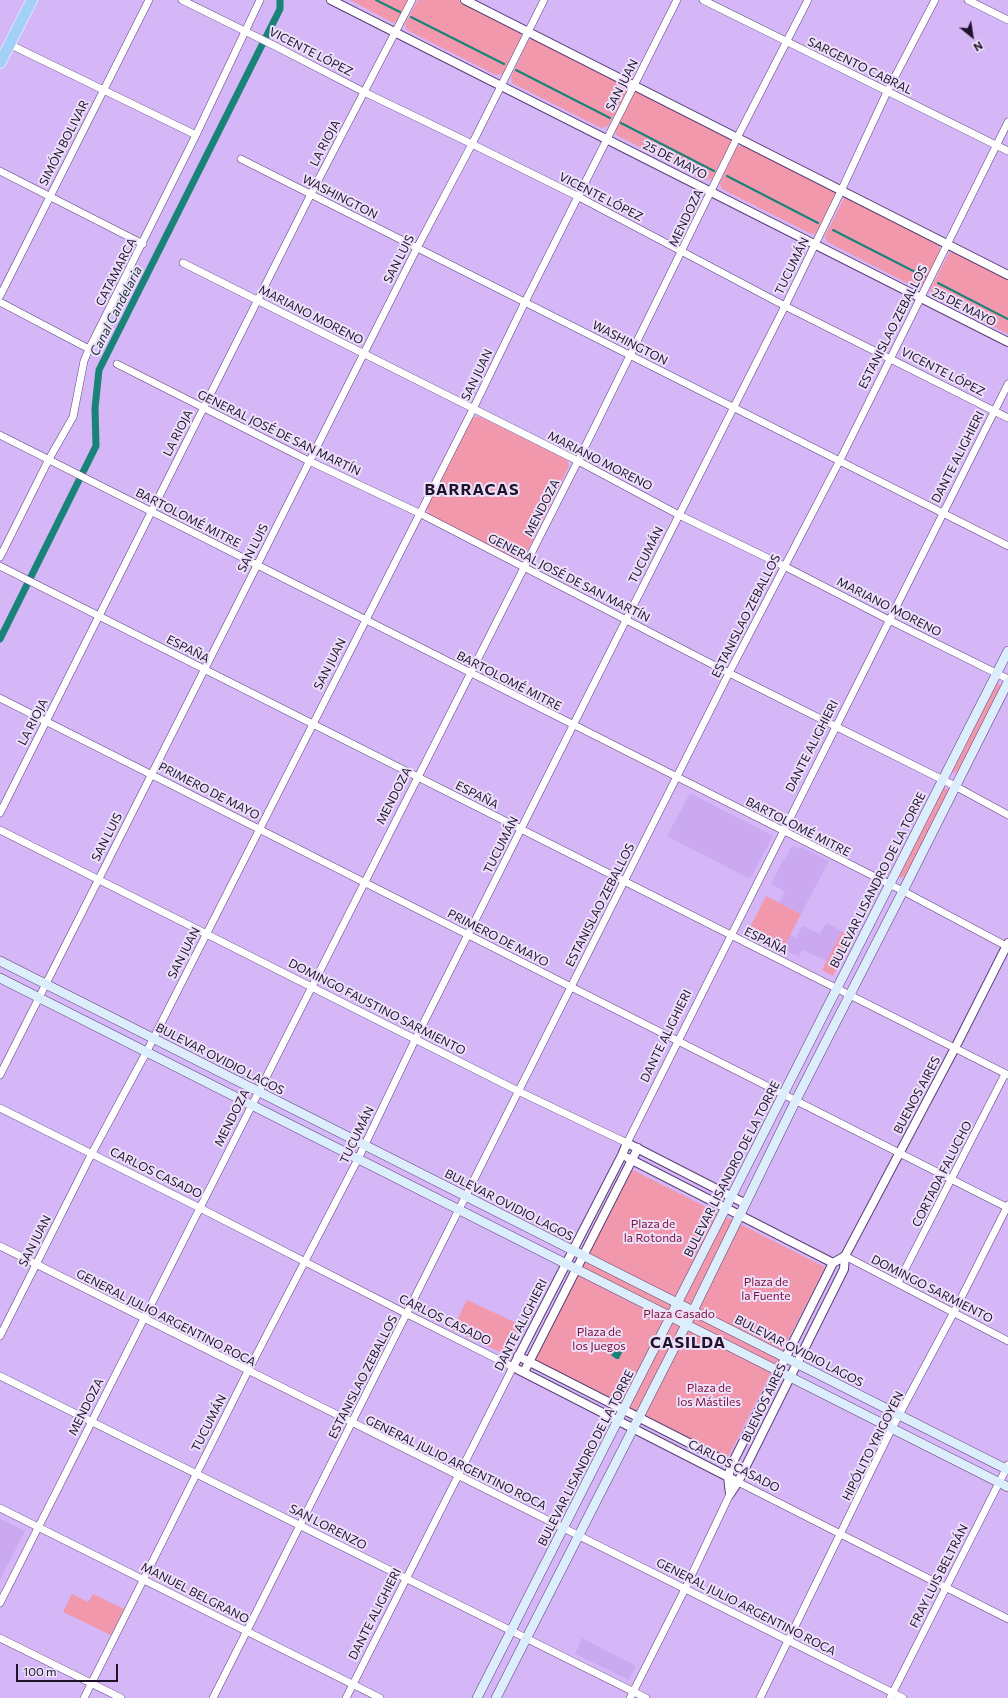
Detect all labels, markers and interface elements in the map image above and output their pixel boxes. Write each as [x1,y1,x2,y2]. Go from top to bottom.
north arrow [952,16,992,56]
street label: VICENTE LÓPEZ [267,25,355,79]
street label: SARGENTO CABRAL [805,34,915,98]
text: N [971,39,985,55]
street label: SAN JUAN [603,57,641,113]
street label: SIMÓN BOLIVAR [36,98,92,188]
street label: LA RIOJA [307,117,343,169]
street label: 25 DE MAYO [641,138,709,182]
street label: VICENTE LÓPEZ [557,170,645,224]
street label: WASHINGTON [300,172,380,222]
street label: MENDOZA [666,187,706,249]
street label: SAN LUIS [381,232,417,286]
street label: TUCUMÁN [772,235,812,297]
street label: CATAMARCA [93,236,139,308]
water label: Canal Candelaria [87,263,145,359]
street label: ESTANISLAO ZEBALLOS [856,263,930,391]
street label: MARIANO MORENO [256,282,366,348]
street label: 25 DE MAYO [930,285,998,329]
street label: WASHINGTON [590,318,670,368]
street label: VICENTE LÓPEZ [899,345,987,399]
street label: SAN JUAN [458,347,496,403]
street label: GENERAL JOSÉ DE SAN MARTÍN [195,387,363,479]
street label: LA RIOJA [160,407,196,459]
street label: DANTE ALIGHIERI [929,409,987,505]
street label: MARIANO MORENO [545,428,655,494]
street label: MENDOZA [521,477,563,539]
district label: BARRACAS [424,480,520,500]
street label: BARTOLOMÉ MITRE [133,485,243,551]
street label: SAN LUIS [235,521,271,575]
street label: TUCUMÁN [625,524,667,586]
street label: GENERAL JOSÉ DE SAN MARTÍN [486,531,652,625]
street label: ESTANISLAO ZEBALLOS [709,552,783,680]
street label: MARIANO MORENO [834,574,944,640]
street label: ESPAÑA [164,632,212,666]
street label: SAN JUAN [311,636,349,692]
street label: BARTOLOMÉ MITRE [454,648,564,714]
street label: LA RIOJA [15,696,51,748]
street label: DANTE ALIGHIERI [783,698,841,794]
street label: PRIMERO DE MAYO [156,759,262,823]
street label: MENDOZA [373,765,415,827]
street label: ESPAÑA [453,778,501,812]
street label: BULEVAR LISANDRO DE LA TORRE [827,789,929,971]
street label: BARTOLOMÉ MITRE [743,794,853,860]
street label: SAN LUIS [89,810,125,864]
street label: TUCUMÁN [480,814,522,876]
street label: ESTANISLAO ZEBALLOS [563,841,637,969]
street label: PRIMERO DE MAYO [445,906,551,970]
street label: ESPAÑA [742,924,790,958]
street label: SAN JUAN [165,925,203,981]
street label: DOMINGO FAUSTINO SARMIENTO [286,956,468,1058]
street label: DANTE ALIGHIERI [637,987,695,1085]
street label: BULEVAR OVIDIO LAGOS [153,1020,287,1098]
street label: BUENOS AIRES [891,1054,943,1136]
street label: BULEVAR LISANDRO DE LA TORRE [681,1078,783,1260]
street label: MENDOZA [211,1087,253,1149]
street label: TUCUMÁN [337,1104,377,1166]
street label: CORTADA FALUCHO [909,1119,975,1229]
street label: CARLOS CASADO [108,1144,204,1202]
street label: BULEVAR OVIDIO LAGOS [442,1166,576,1244]
street label: SAN JUAN [16,1213,54,1269]
park label: Plaza de la Rotonda [624,1217,682,1245]
street label: DOMINGO SARMIENTO [869,1252,995,1326]
street label: GENERAL JULIO ARGENTINO ROCA [74,1266,258,1370]
park label: Plaza de la Fuente [741,1275,791,1303]
street label: DANTE ALIGHIERI [492,1277,550,1373]
street label: CARLOS CASADO [397,1291,493,1349]
park label: Plaza Casado [643,1307,715,1321]
street label: BULEVAR OVIDIO LAGOS [732,1312,866,1390]
street label: ESTANISLAO ZEBALLOS [326,1313,400,1441]
park label: Plaza de los Juegos [572,1325,626,1353]
district label: CASILDA [650,1333,726,1353]
street label: BUENOS AIRES [739,1361,789,1445]
street label: BULEVAR LISANDRO DE LA TORRE [535,1367,637,1549]
street label: MENDOZA [65,1376,107,1438]
park label: Plaza de los Mástiles [677,1381,741,1409]
street label: HIPÓLITO YRIGOYEN [839,1389,907,1503]
street label: TUCUMÁN [188,1392,230,1454]
street label: GENERAL JULIO ARGENTINO ROCA [363,1413,549,1513]
street label: CARLOS CASADO [686,1437,782,1495]
street label: SAN LORENZO [287,1501,369,1553]
street label: FRAY LUIS BELTRÁN [907,1522,971,1630]
street label: GENERAL JULIO ARGENTINO ROCA [654,1555,838,1659]
street label: MANUEL BELGRANO [139,1559,251,1627]
street label: DANTE ALIGHIERI [346,1566,404,1662]
scale bar [18,1656,120,1682]
text: 100 m [23,1664,57,1678]

